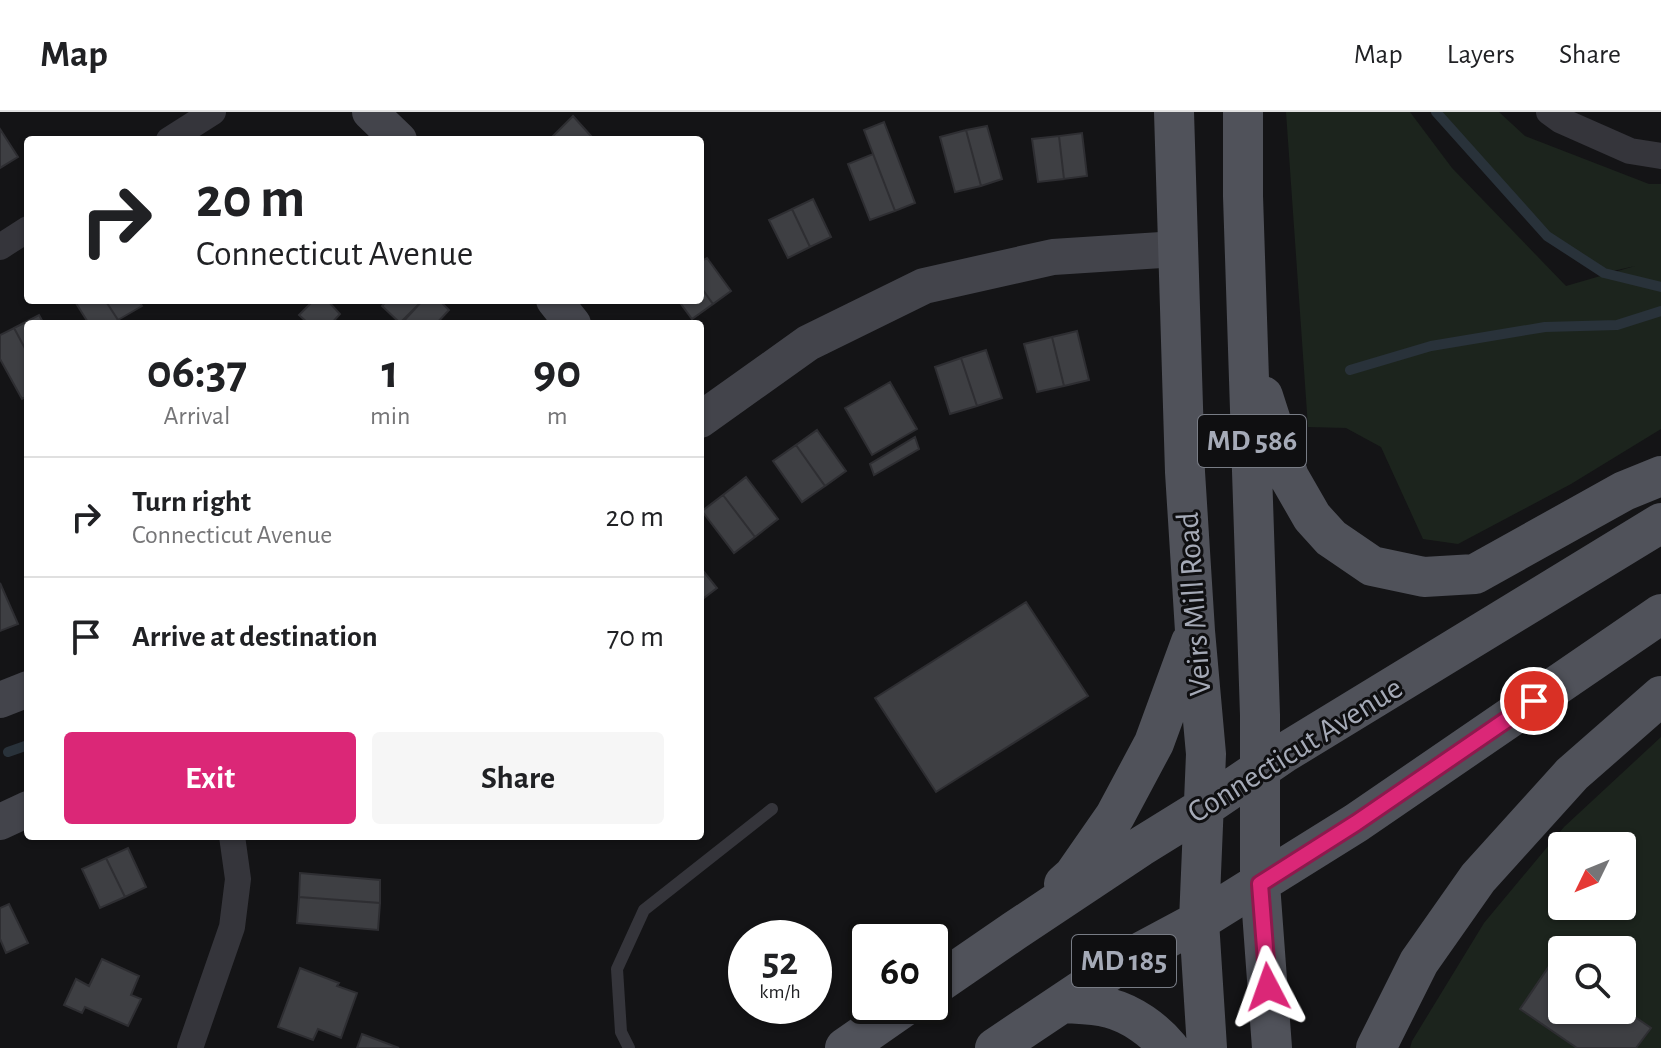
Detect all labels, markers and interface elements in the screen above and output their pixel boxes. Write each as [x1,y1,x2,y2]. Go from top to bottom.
text: Map [40,36,108,74]
text: Map [1354,41,1403,69]
text: Layers [1447,41,1515,69]
text: Share [1559,41,1621,69]
icon: right [64,168,168,272]
text: 20 m [196,171,305,227]
text: Connecticut Avenue [196,236,473,272]
text: 06:37 [147,349,247,397]
text: 1 [382,349,399,397]
text: 90 [533,349,581,397]
text: Arrival [164,403,230,429]
text: min [370,403,410,429]
text: m [547,403,568,429]
road number: MD 586 [1198,415,1306,467]
text: Turn right [132,487,251,517]
icon: right [64,495,108,539]
text: 20 m [606,502,664,532]
street label: Veirs Mill Road [1172,511,1216,697]
text: Connecticut Avenue [132,522,332,548]
icon: arrive [64,615,108,659]
text: Arrive at destination [132,622,378,652]
text: 70 m [607,622,664,652]
pin [1500,667,1568,735]
street label: Connecticut Avenue [1182,671,1408,829]
icon: arrive [1512,679,1556,723]
button: Exit [64,732,356,824]
button: Share [372,732,664,824]
north arrow [1548,832,1636,920]
map controls [1548,832,1636,1024]
speed limit sign: 60 [848,920,952,1024]
road number: MD 185 [1072,935,1176,987]
button: search [1548,936,1636,1024]
text: 52 [762,942,798,982]
position arrow [1226,945,1310,1029]
text: km/h [759,982,801,1002]

